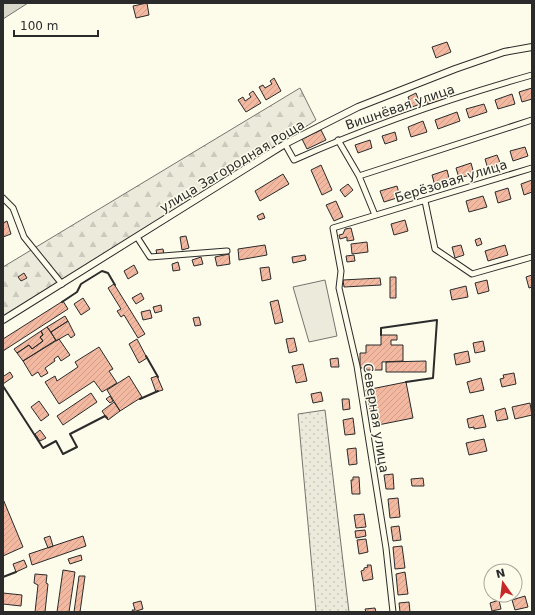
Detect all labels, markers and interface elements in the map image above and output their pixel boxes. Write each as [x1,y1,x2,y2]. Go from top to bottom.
scale bar [14,12,98,38]
text: 100 m [20,19,58,33]
street label: Вишнёвая улица [343,81,457,133]
street label: улица Загородная Роща [157,117,307,215]
street label: Берёзовая улица [393,157,509,205]
street label: Северная улица [360,362,392,474]
north arrow [483,563,523,603]
text: N [495,566,507,581]

